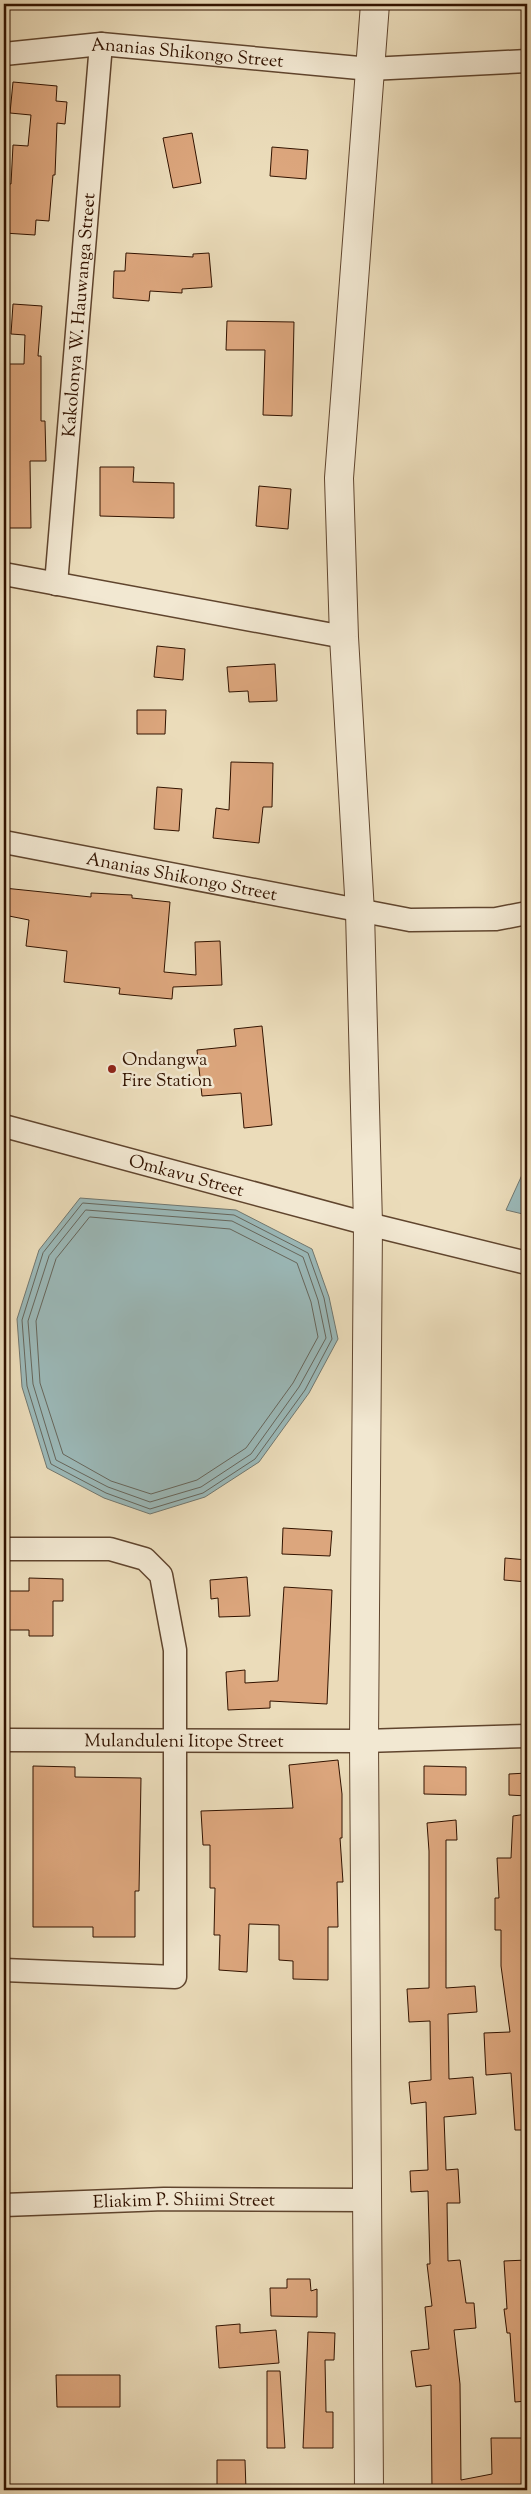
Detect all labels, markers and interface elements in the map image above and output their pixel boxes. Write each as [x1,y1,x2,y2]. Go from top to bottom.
street label: Ananias Shikongo Street [90,33,285,76]
street label: Kakolonya W. Hauwanga Street [57,192,104,438]
street label: Ananias Shikongo Street [84,847,279,909]
place label: Ondangwa Fire Station [122,1048,213,1095]
marker: Ondangwa Fire Station [106,1063,118,1075]
street label: Omkavu Street [126,1149,246,1205]
street label: Mulanduleni Iitope Street [84,1729,284,1756]
street label: Eliakim P. Shiimi Street [92,2188,275,2217]

